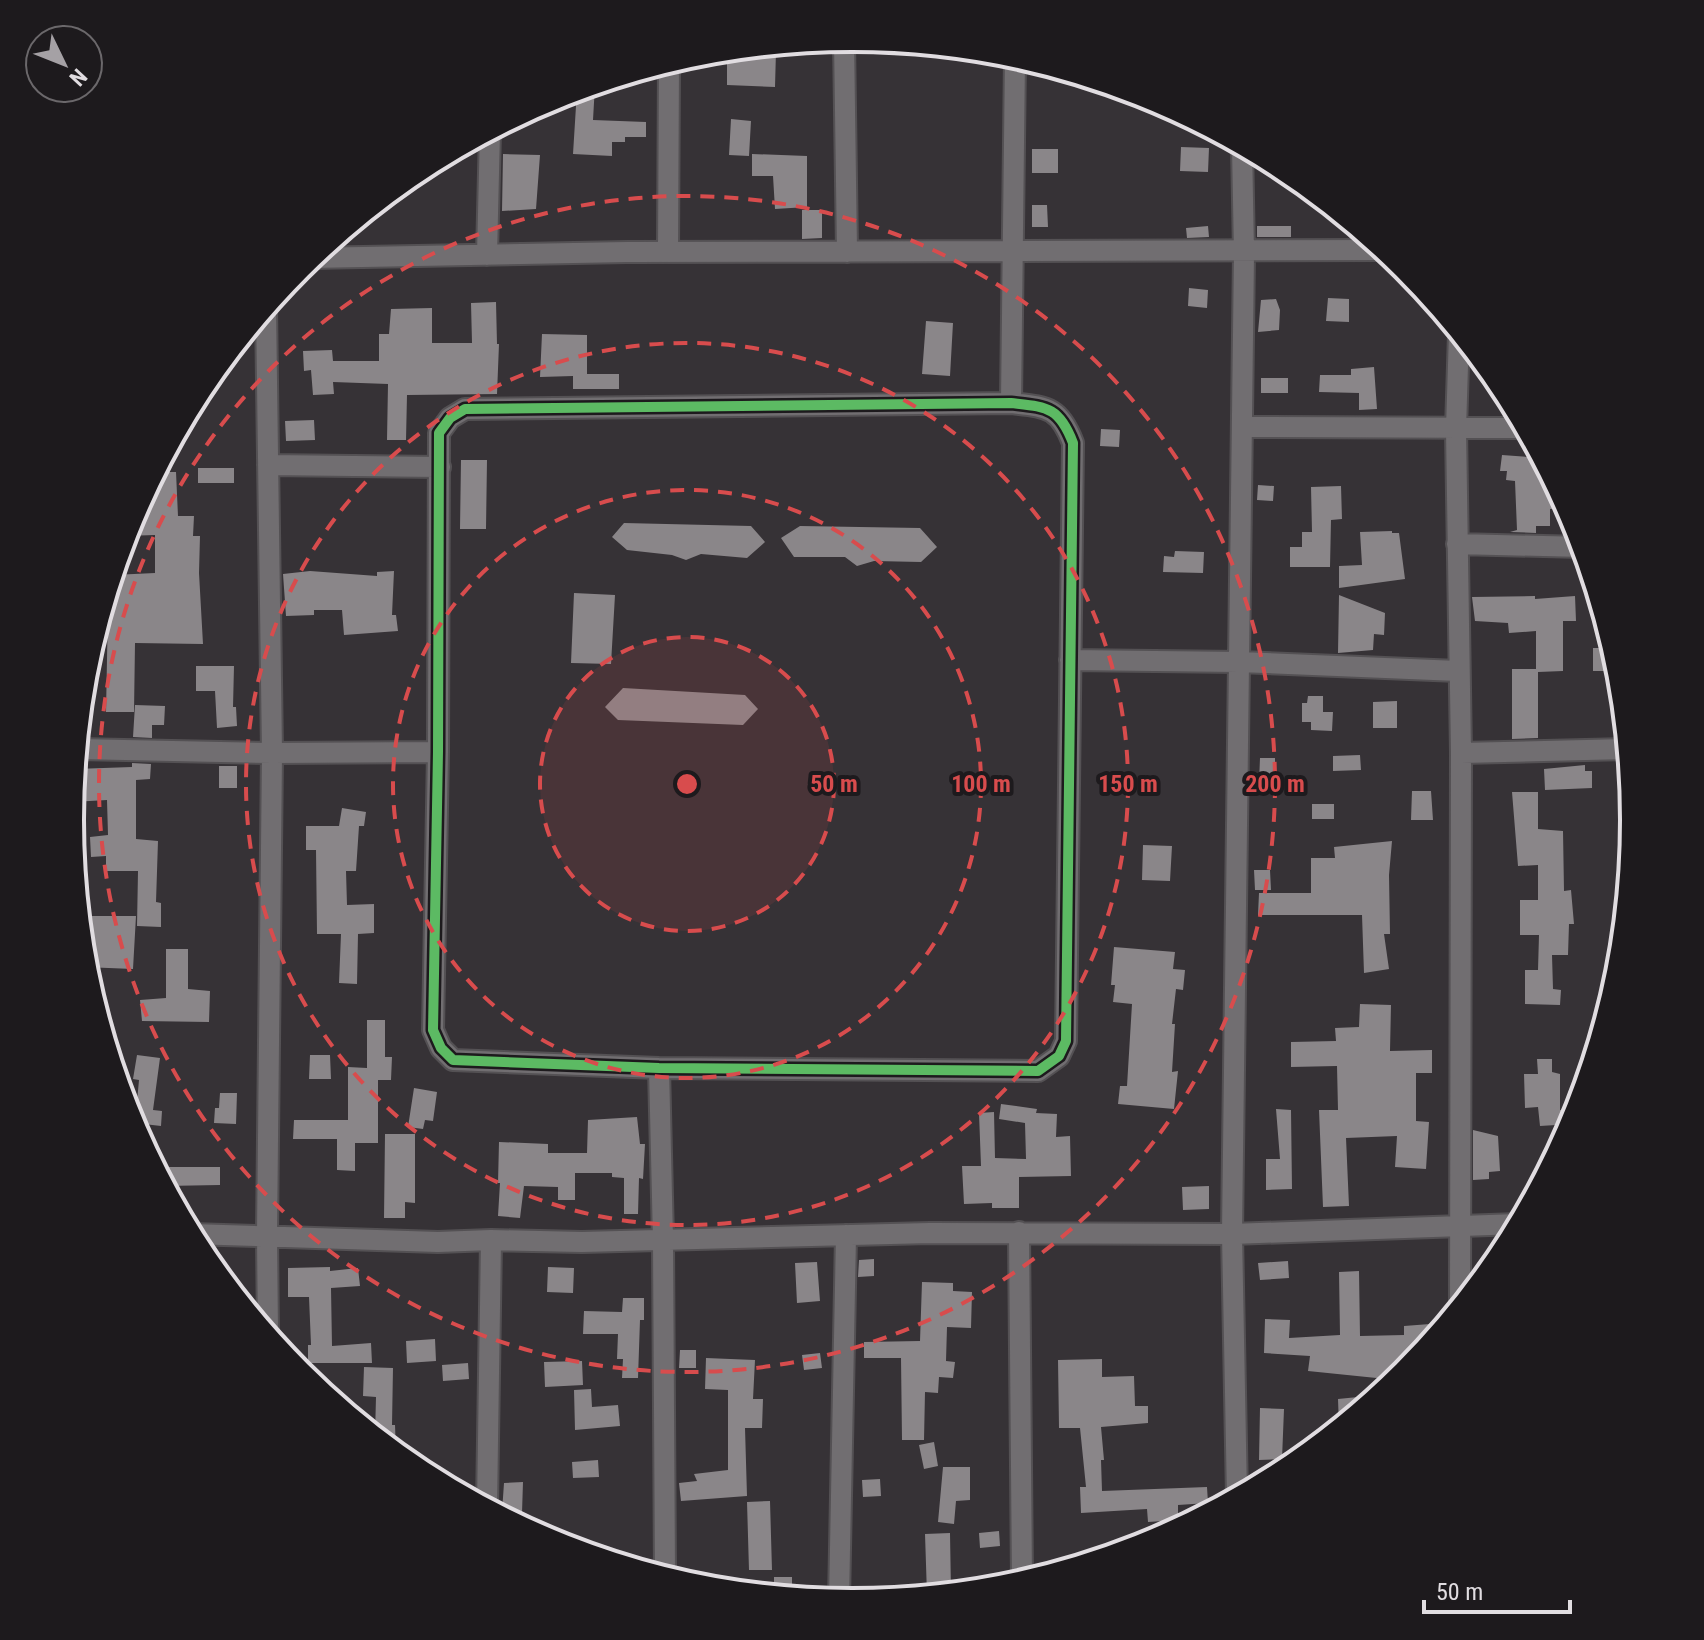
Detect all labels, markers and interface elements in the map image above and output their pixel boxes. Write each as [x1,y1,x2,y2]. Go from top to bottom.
north arrow [24,24,104,104]
text: N [65,64,92,91]
centre of rings [673,770,701,798]
text: 50 m [810,770,858,798]
text: 100 m [951,770,1011,798]
text: 150 m [1098,770,1158,798]
text: 200 m [1245,770,1305,798]
scale bar [1424,1564,1570,1614]
text: 50 m [1436,1578,1483,1606]

